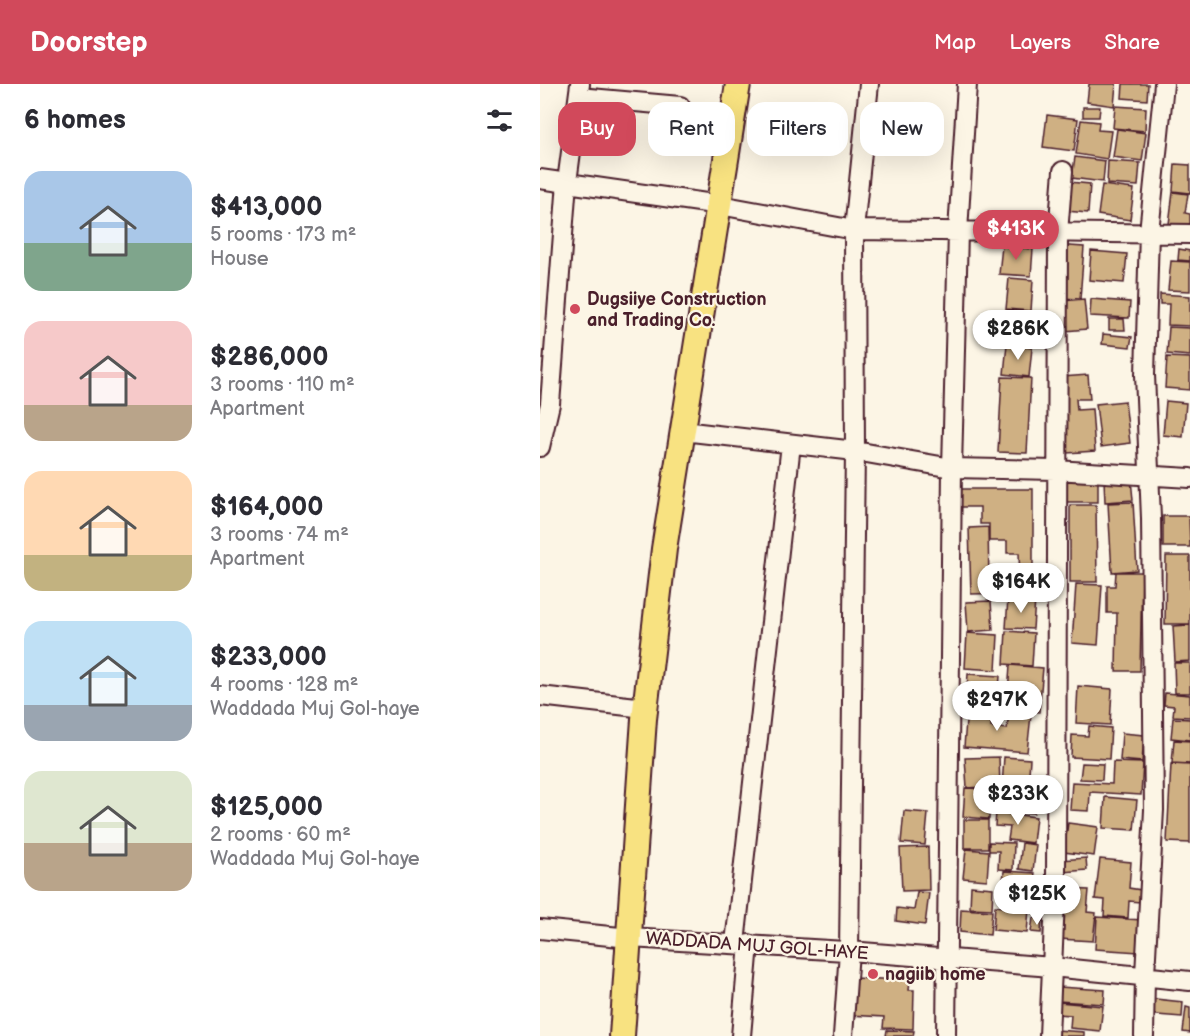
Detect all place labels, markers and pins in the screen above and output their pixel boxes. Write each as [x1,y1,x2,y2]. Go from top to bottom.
pin: $413K [974,210,1058,261]
place label: Dugsiiye Construction and Trading Co. [587,289,767,331]
marker: Dugsiiye Construction and Trading Co. [568,302,582,316]
pin: $286K [976,310,1060,361]
pin: $164K [979,563,1063,614]
pin: $297K [955,681,1039,732]
pin: $233K [976,775,1060,826]
pin: $125K [995,875,1079,926]
place label: nagiib home [885,964,986,985]
marker: nagiib home [866,967,880,981]

